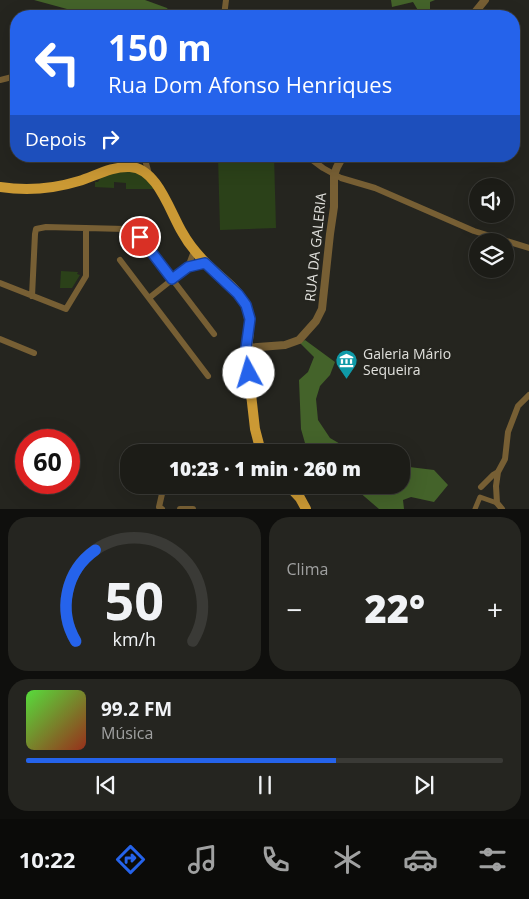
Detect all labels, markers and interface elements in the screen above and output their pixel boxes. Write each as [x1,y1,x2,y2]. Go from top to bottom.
text: 150 m [108,24,212,71]
icon: left [25,30,90,95]
text: Rua Dom Afonso Henriques [108,69,392,99]
icon: right [96,125,124,153]
text: Depois [25,126,86,152]
map controls [469,178,514,278]
button: sound [469,178,514,223]
street label: RUA DA GALERIA [300,191,330,302]
pin [119,216,161,258]
icon: arrive [126,223,154,251]
button: layers [469,233,514,278]
place label: Galeria Mário Sequeira [363,344,451,379]
position arrow [222,346,274,398]
museum icon: Galeria Mário Sequeira [335,349,359,380]
speed limit sign: 60 [15,429,80,494]
text: 10:23 · 1 min · 260 m [169,456,361,482]
text: Clima [287,558,328,580]
text: 50 [105,564,164,635]
text: 22° [364,582,425,634]
text: − [287,590,303,628]
text: + [487,590,503,628]
text: km/h [113,627,156,651]
text: 99.2 FM [101,696,172,722]
text: Música [101,722,153,744]
icon: previous [92,771,120,799]
icon: pause [251,771,279,799]
icon: next [410,771,438,799]
icon: directions [113,842,148,877]
icon: music [185,842,220,877]
icon: phone [258,842,293,877]
icon: climate [330,842,365,877]
icon: car [403,842,438,877]
icon: filters [475,842,510,877]
text: 10:22 [19,844,75,874]

